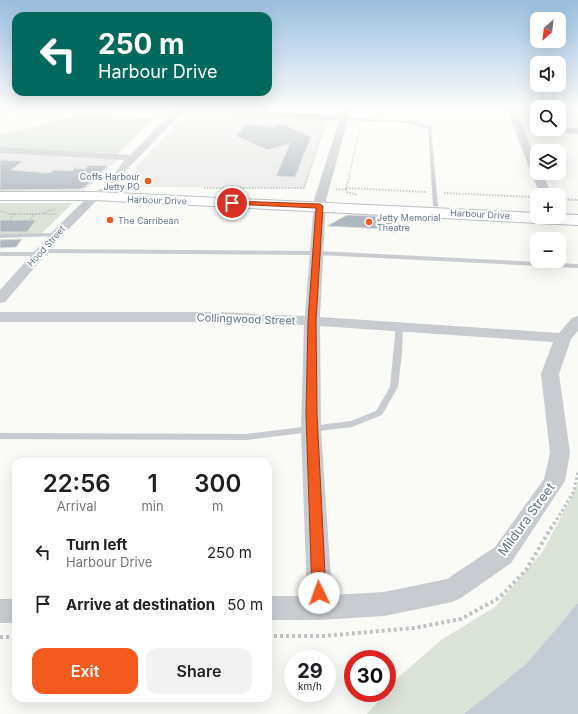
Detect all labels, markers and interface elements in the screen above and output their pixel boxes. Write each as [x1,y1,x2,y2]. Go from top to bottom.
north arrow [530,12,566,48]
map controls [530,12,566,268]
text: 250 m [98,27,185,61]
icon: left [32,28,84,80]
button: sound [530,56,566,92]
text: Harbour Drive [98,61,218,82]
button: search [530,100,566,136]
button: layers [530,144,566,180]
place label: Coffs Harbour Jetty PO [80,171,141,192]
marker: Coffs Harbour Jetty PO [143,176,153,186]
pin [215,186,249,220]
button: + [530,188,566,224]
icon: arrive [221,192,243,214]
street label: Harbour Drive [127,193,187,207]
street label: Harbour Drive [450,207,510,221]
place label: Jetty Memorial Theatre [377,212,440,233]
marker: The Carribean [105,215,115,225]
place label: The Carribean [118,215,179,226]
marker: Jetty Memorial Theatre [364,217,374,227]
street label: Hood Street [25,223,67,269]
button: − [530,232,566,268]
street label: Collingwood Street [196,310,296,328]
text: 22:56 [43,469,111,498]
text: 1 [147,469,158,498]
text: 300 [194,469,241,498]
street label: Mildura Street [494,479,558,559]
text: Arrival [57,498,97,514]
text: min [141,498,164,514]
text: m [212,498,224,514]
text: Turn left [66,535,127,554]
icon: left [32,541,54,563]
text: 250 m [207,543,252,562]
text: Harbour Drive [66,554,152,570]
position arrow [298,572,340,614]
icon: arrive [32,593,54,615]
text: Arrive at destination [66,595,215,614]
text: 50 m [227,595,263,614]
button: Exit [32,648,138,694]
button: Share [146,648,252,694]
speed limit sign: 30 [344,650,396,702]
text: 29 [297,659,323,683]
text: km/h [298,680,322,692]

